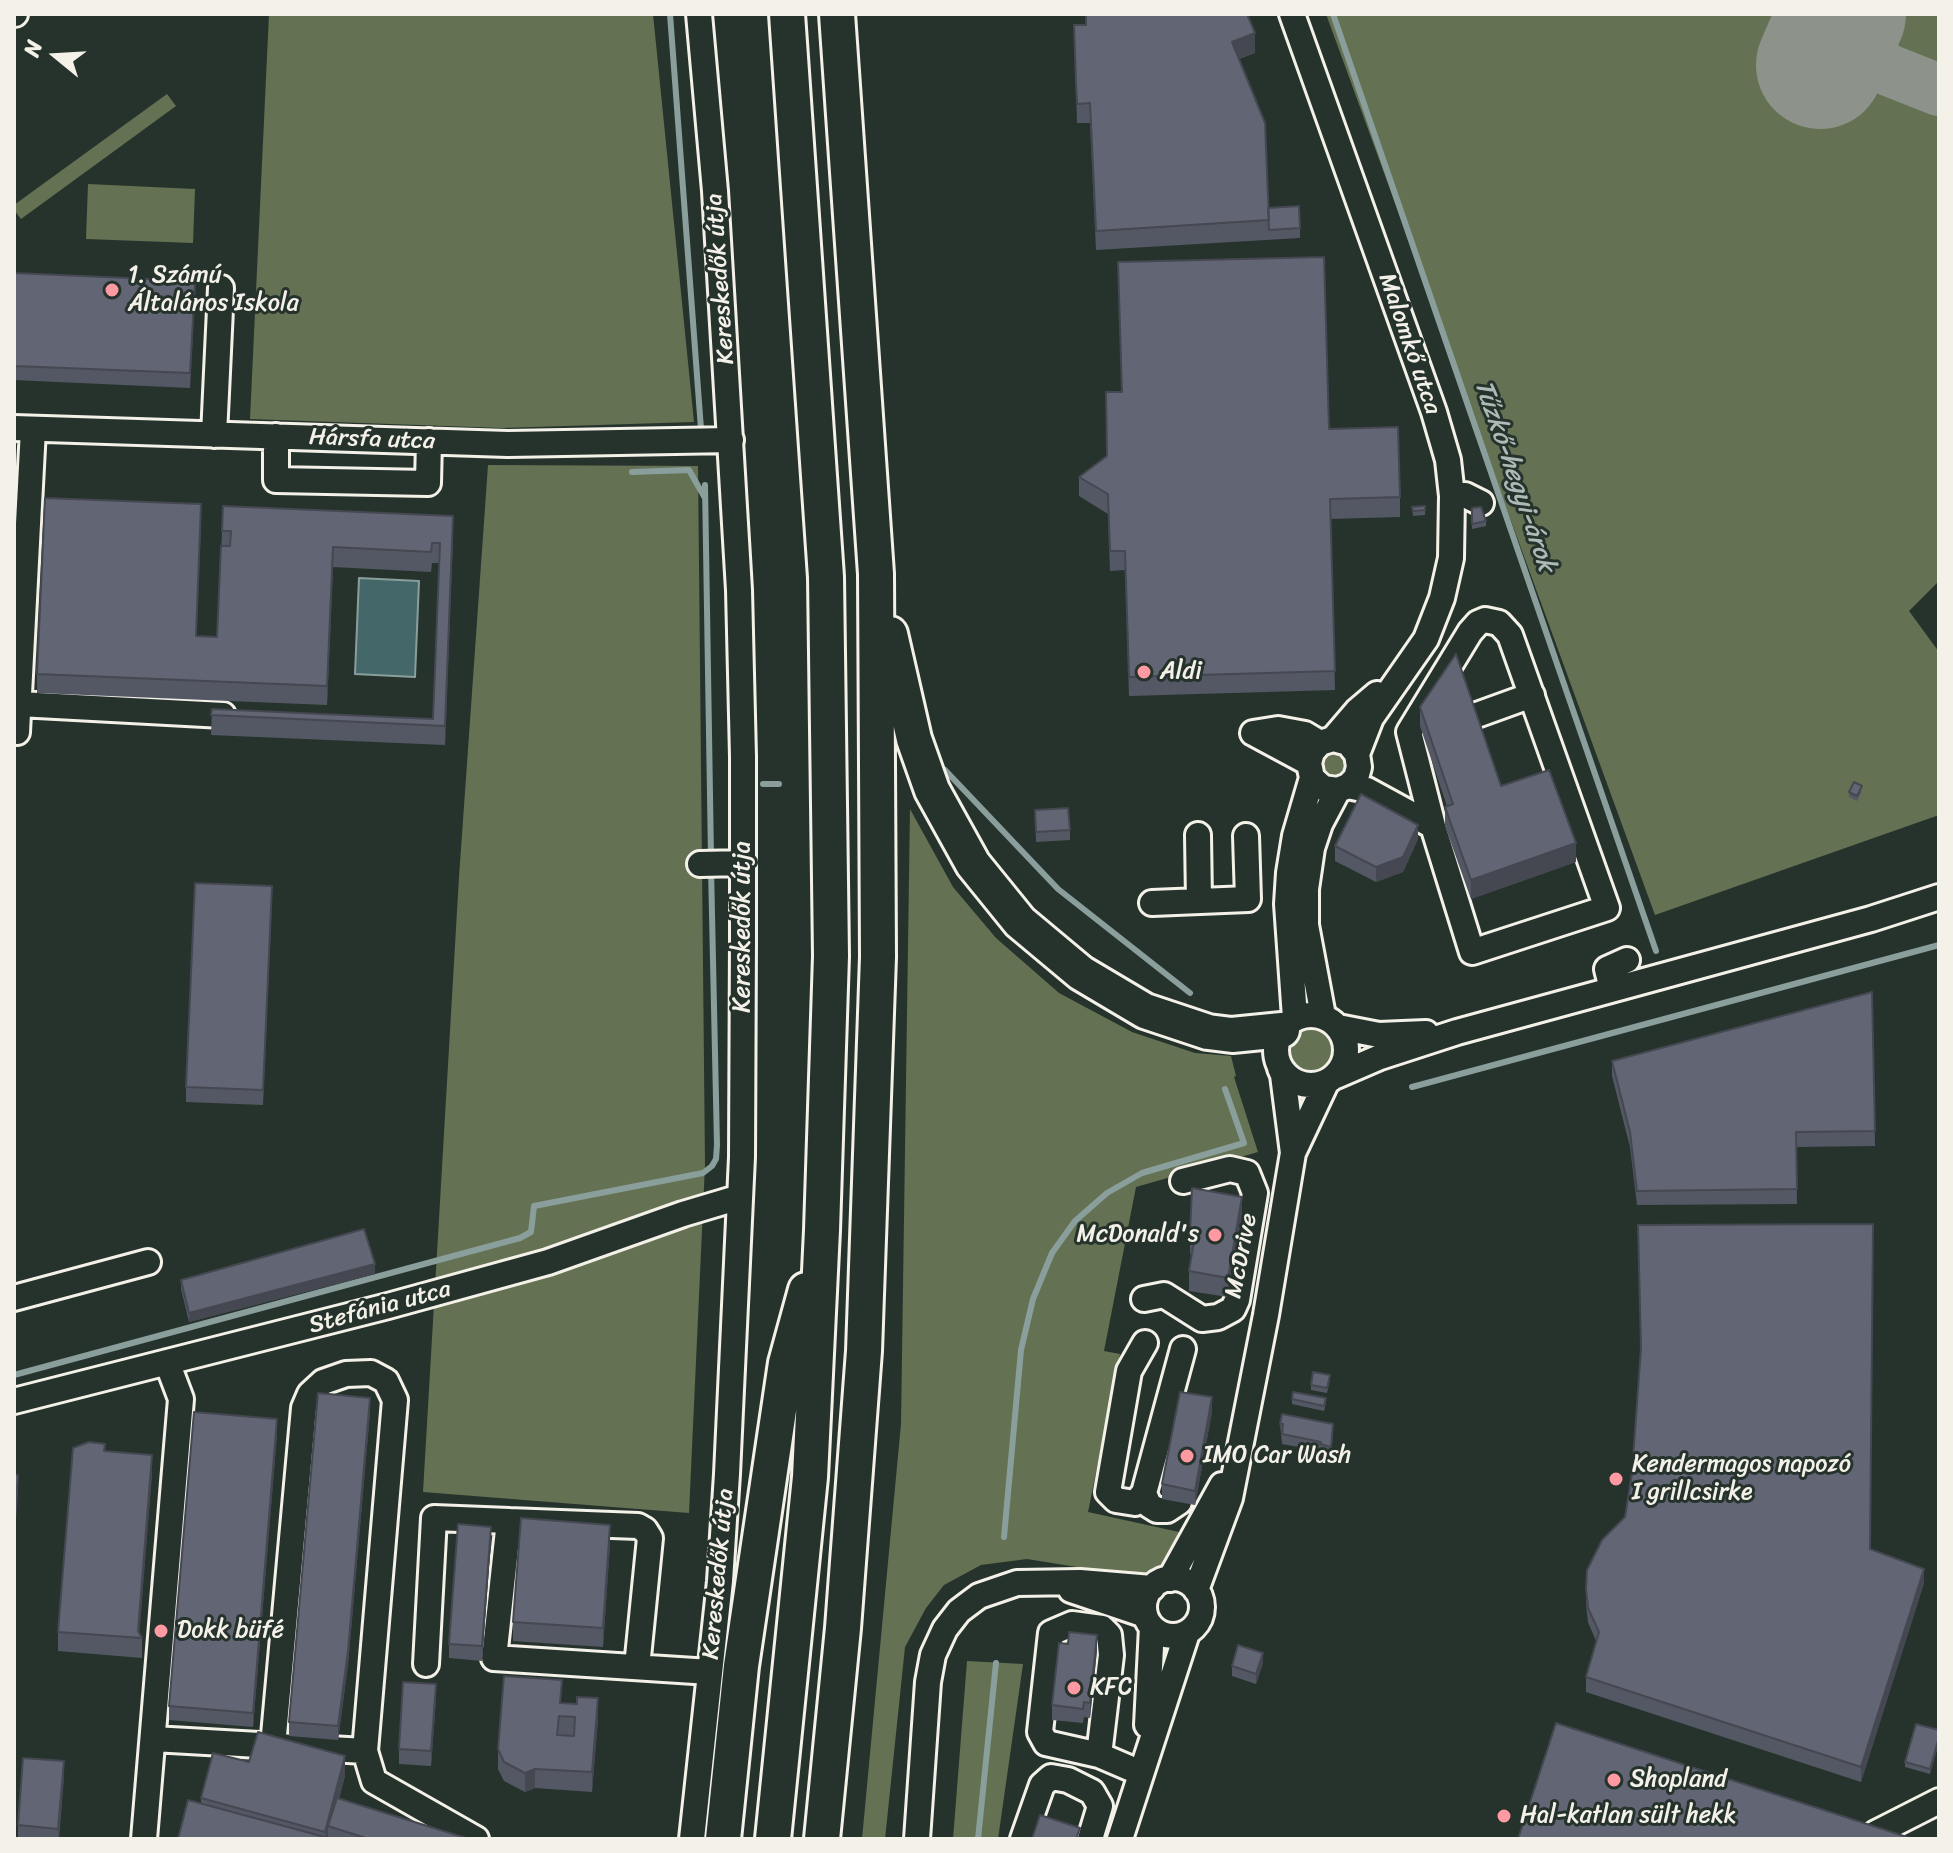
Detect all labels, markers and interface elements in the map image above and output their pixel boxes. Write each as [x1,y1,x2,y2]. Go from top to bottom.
north arrow [16,16,96,96]
text: N [12,35,54,62]
street label: Kereskedők útja [701,192,741,366]
place label: 1. Számú Általános Iskola [128,262,299,318]
street label: Malomkő utca [1371,270,1447,418]
marker: 1. Számú Általános Iskola [103,281,121,299]
water label: Tűzkő-hegyi-árok [1467,376,1561,576]
street label: Hársfa utca [309,423,435,457]
place label: Aldi [1160,658,1202,686]
marker: Aldi [1135,663,1153,681]
street label: Kereskedők útja [729,841,757,1013]
street label: McDrive [1220,1211,1264,1301]
place label: McDonald's [1076,1221,1199,1249]
marker: McDonald's [1206,1226,1224,1244]
street label: Stefánia utca [306,1275,454,1341]
place label: IMO Car Wash [1203,1442,1351,1470]
marker: IMO Car Wash [1178,1447,1196,1465]
place label: Kendermagos napozó I grillcsirke [1632,1451,1851,1507]
marker: Kendermagos napozó I grillcsirke [1607,1470,1625,1488]
street label: Kereskedők útja [697,1487,741,1661]
place label: Dokk büfé [177,1617,284,1645]
marker: Dokk büfé [152,1622,170,1640]
place label: KFC [1090,1674,1132,1702]
marker: KFC [1065,1679,1083,1697]
place label: Shopland [1630,1766,1727,1794]
marker: Shopland [1605,1771,1623,1789]
place label: Hal-katlan sült hekk [1520,1802,1737,1830]
marker: Hal-katlan sült hekk [1495,1807,1513,1825]

